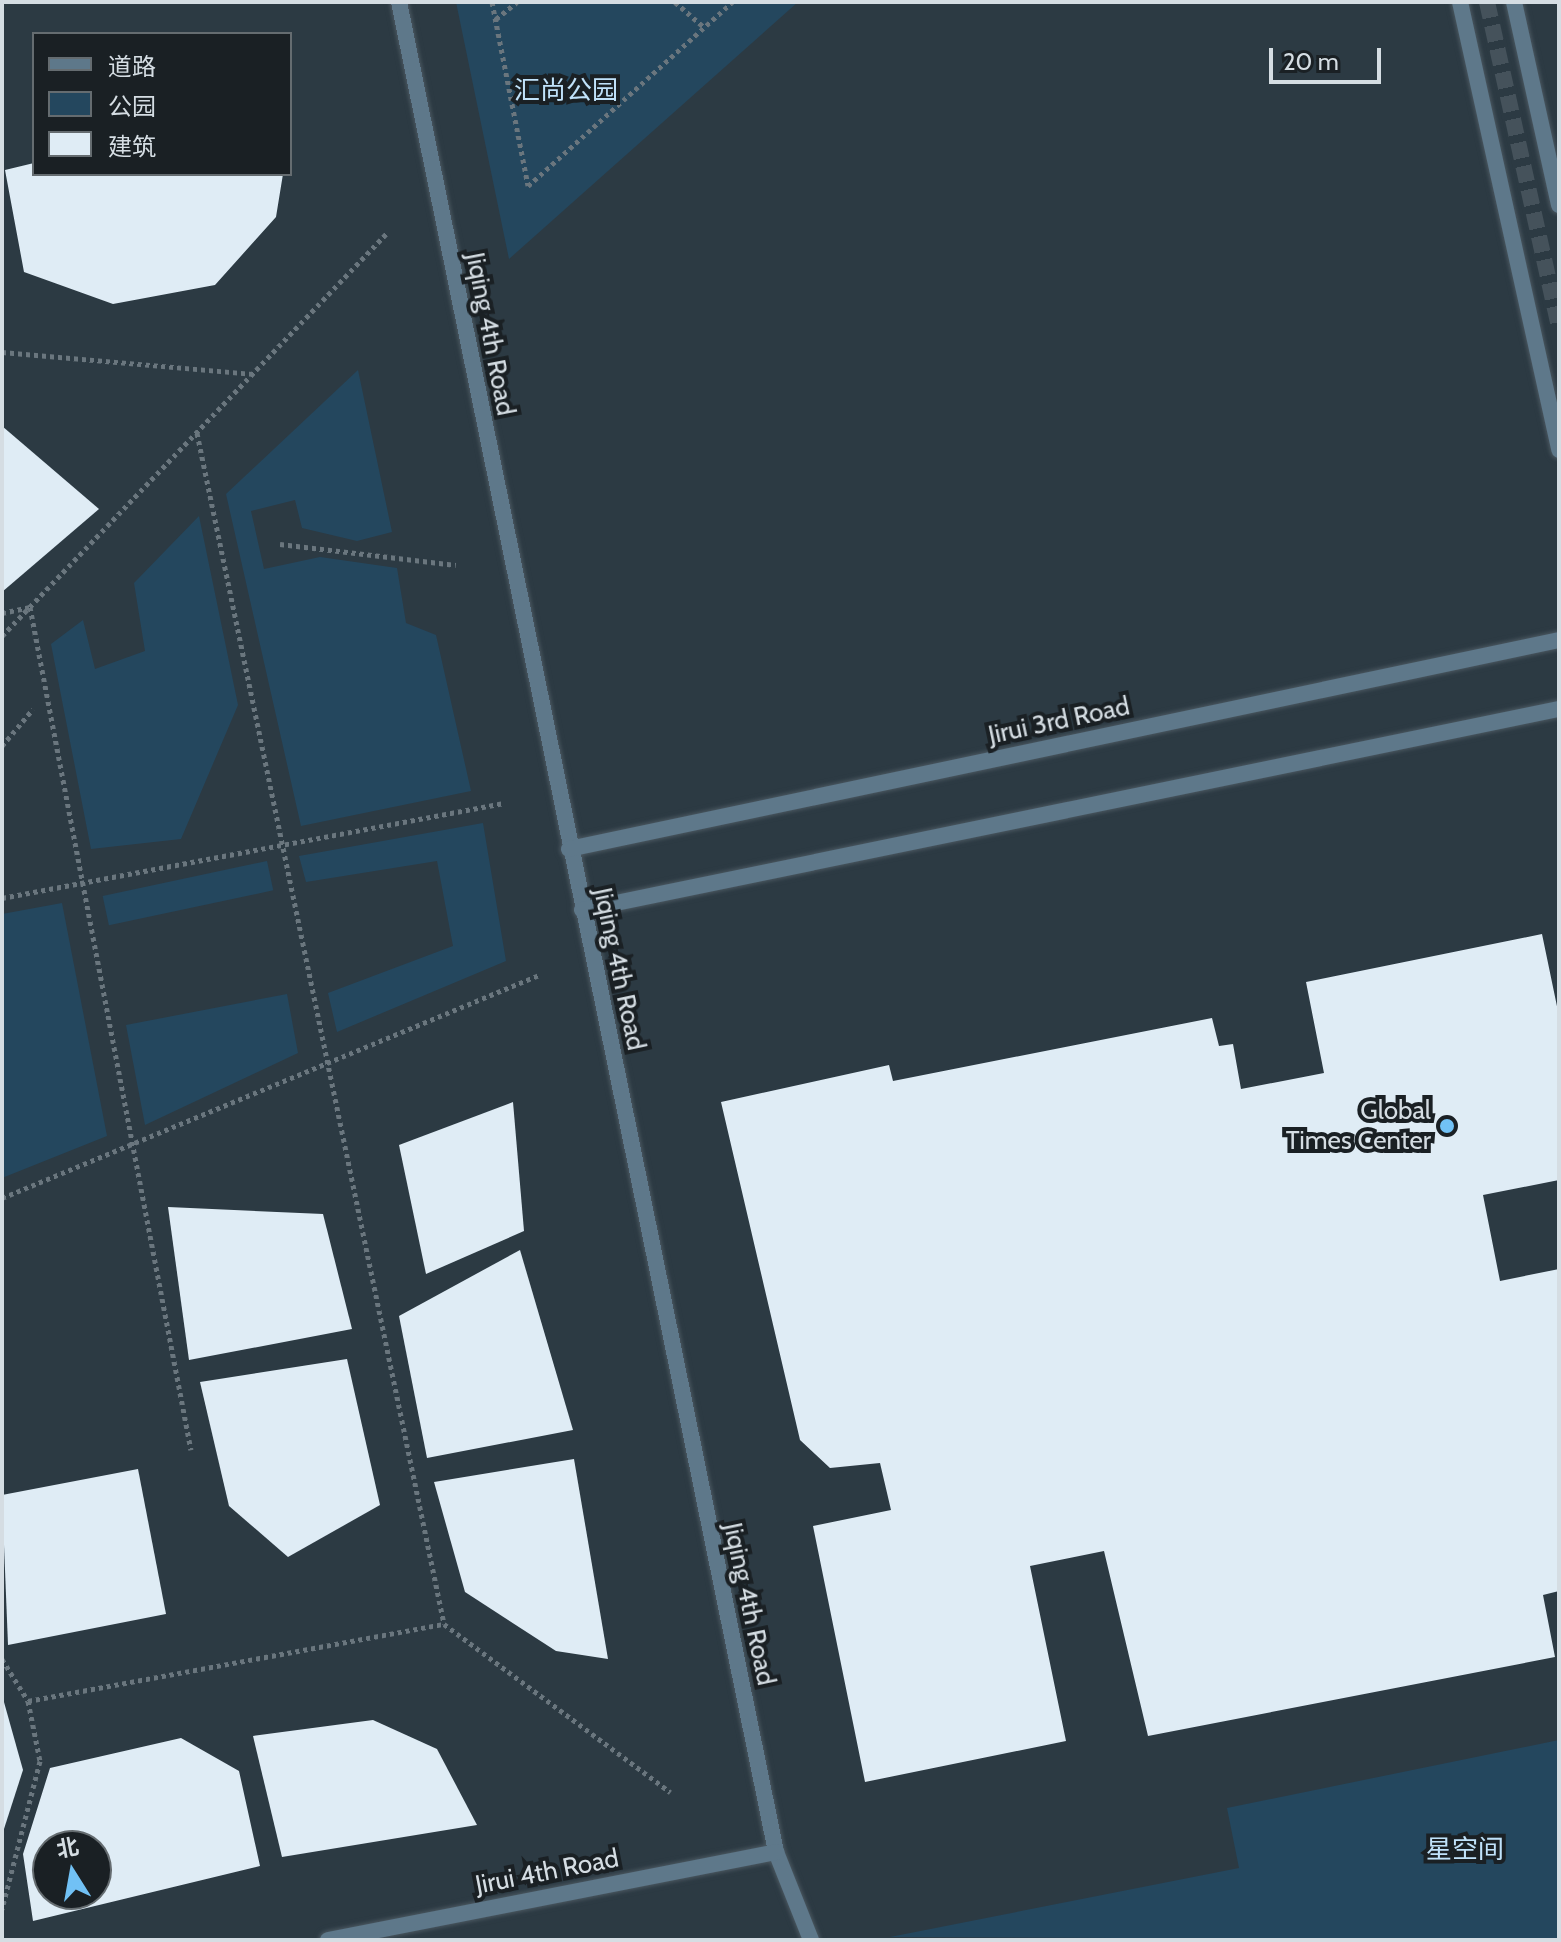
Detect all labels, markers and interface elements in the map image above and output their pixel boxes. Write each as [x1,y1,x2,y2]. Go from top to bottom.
legend [32,32,292,176]
scale bar [1273,32,1385,82]
text: 20 m [1283,47,1339,76]
text: 道路 [108,52,156,81]
park label: 汇尚公园 [514,75,618,107]
text: 公园 [108,92,156,121]
text: 建筑 [108,132,156,161]
street label: Jiqing 4th Road [459,250,521,418]
street label: Jirui 3rd Road [985,691,1133,751]
street label: Jiqing 4th Road [587,885,651,1053]
place label: Global Times Center [1286,1095,1431,1156]
marker: Global Times Center [1438,1117,1456,1135]
street label: Jiqing 4th Road [717,1520,781,1688]
north arrow [32,1830,112,1910]
text: 北 [54,1833,81,1863]
park label: 星空间 [1426,1834,1504,1866]
street label: Jirui 4th Road [473,1843,621,1901]

